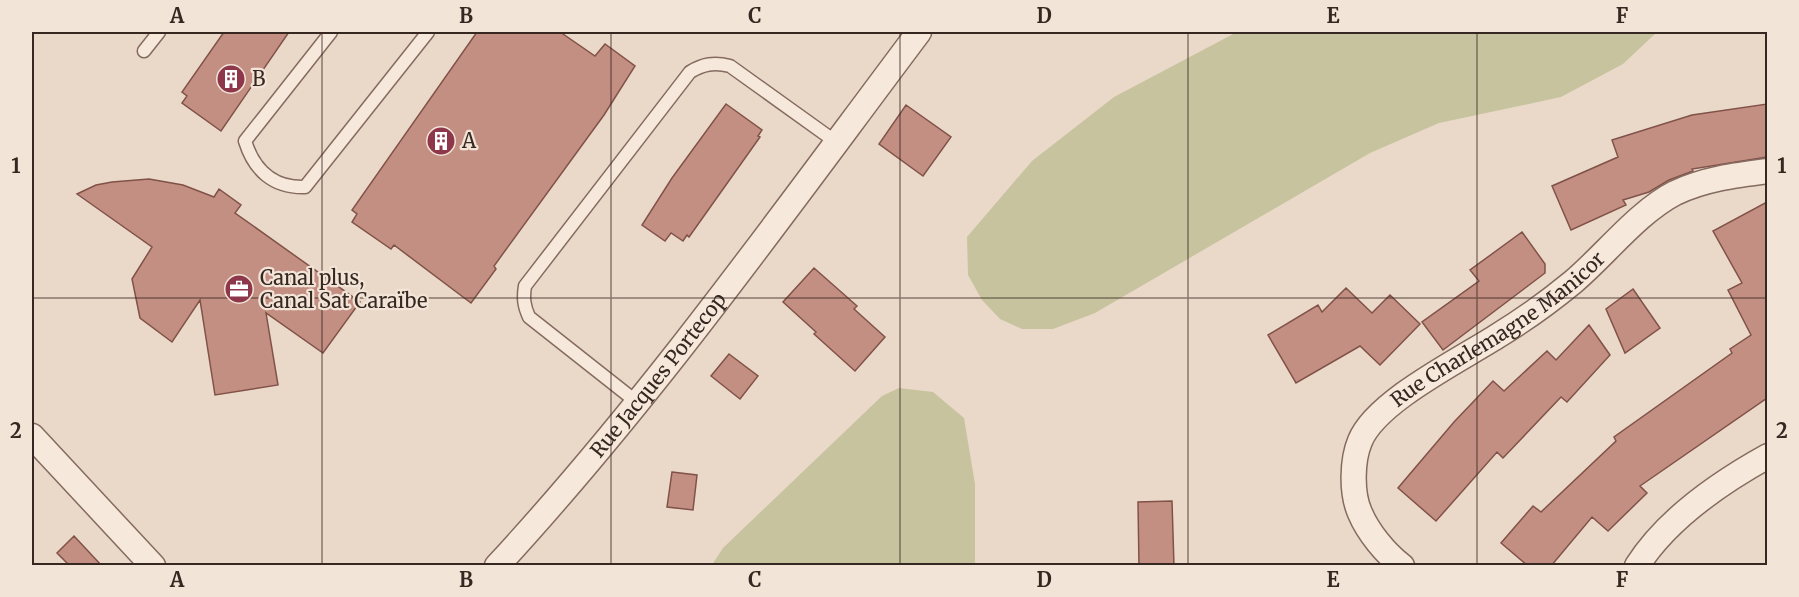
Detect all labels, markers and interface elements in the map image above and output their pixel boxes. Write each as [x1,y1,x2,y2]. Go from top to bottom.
text: A [169,3,185,28]
text: B [459,3,473,28]
text: C [748,3,762,28]
text: D [1036,3,1052,28]
text: E [1326,3,1340,28]
text: F [1616,3,1629,28]
building icon: B [215,63,247,95]
place label: B [252,66,265,91]
building icon: A [425,125,457,157]
place label: A [461,128,477,153]
text: 1 [11,153,21,178]
text: 1 [1777,153,1787,178]
street label: Rue Charlemagne Manicor [1385,246,1610,412]
place label: Canal plus, Canal Sat Caraïbe [260,265,427,313]
office icon: Canal plus, Canal Sat Caraïbe [223,273,255,305]
street label: Rue Jacques Portecop [585,287,731,462]
text: 2 [10,418,22,443]
text: 2 [1776,418,1788,443]
text: A [169,567,185,592]
text: B [459,567,473,592]
text: C [748,567,762,592]
text: D [1036,567,1052,592]
text: E [1326,567,1340,592]
text: F [1616,567,1629,592]

